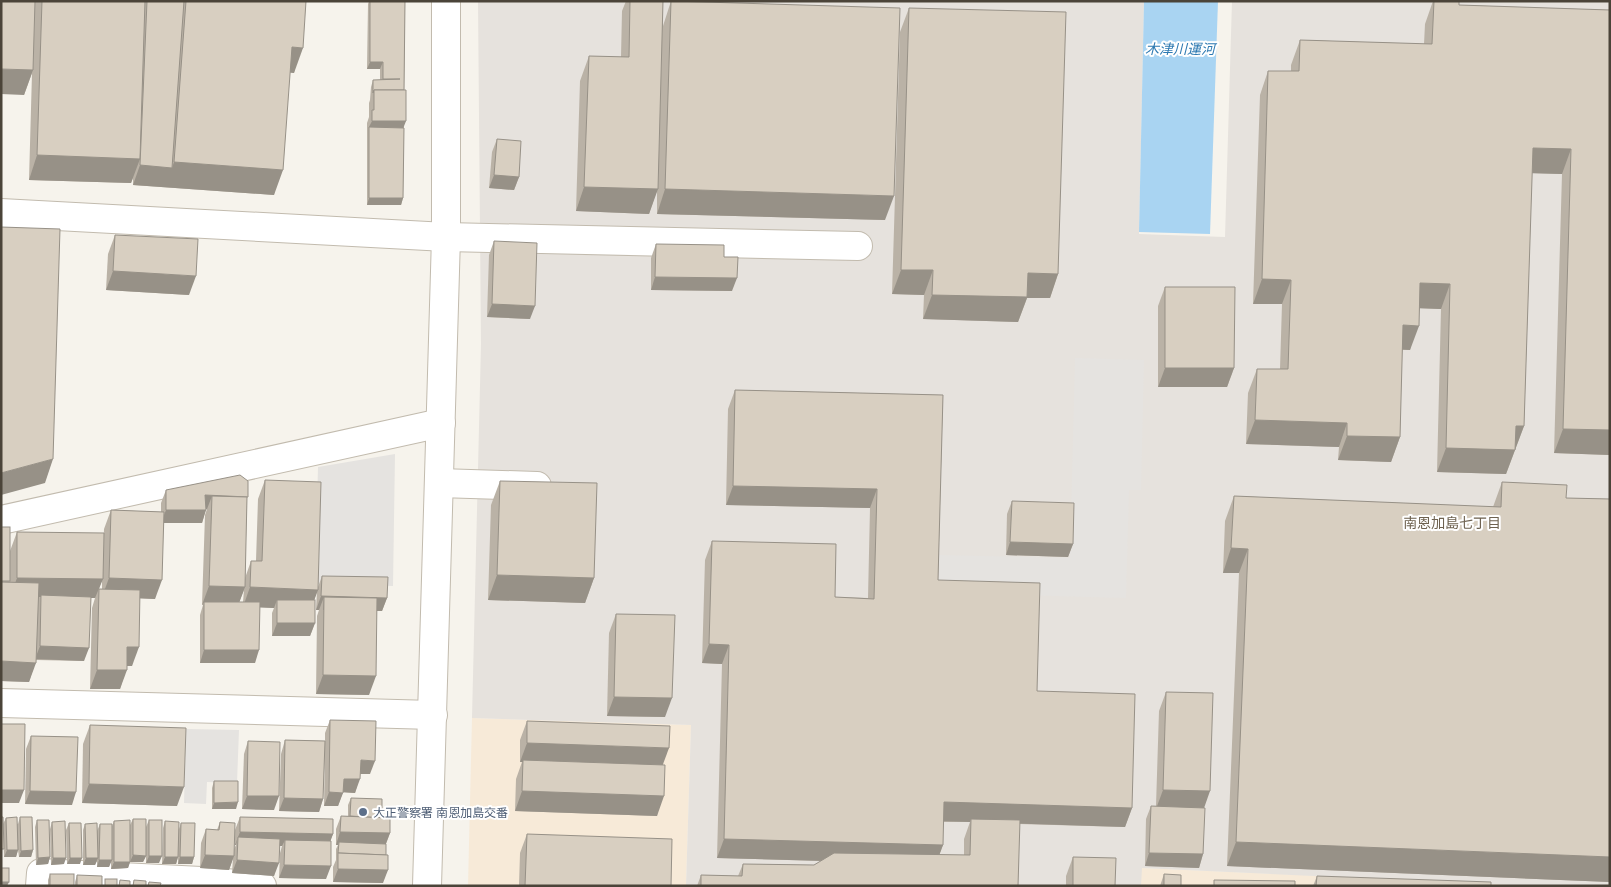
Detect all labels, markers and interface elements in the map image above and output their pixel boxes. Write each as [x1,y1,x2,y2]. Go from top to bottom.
water label: 木津川運河 [1145,40,1218,58]
district label: 南恩加島七丁目 [1403,514,1501,532]
place label: 大正警察署 南恩加島交番 [373,805,508,820]
marker: 大正警察署 南恩加島交番 [357,806,369,818]

